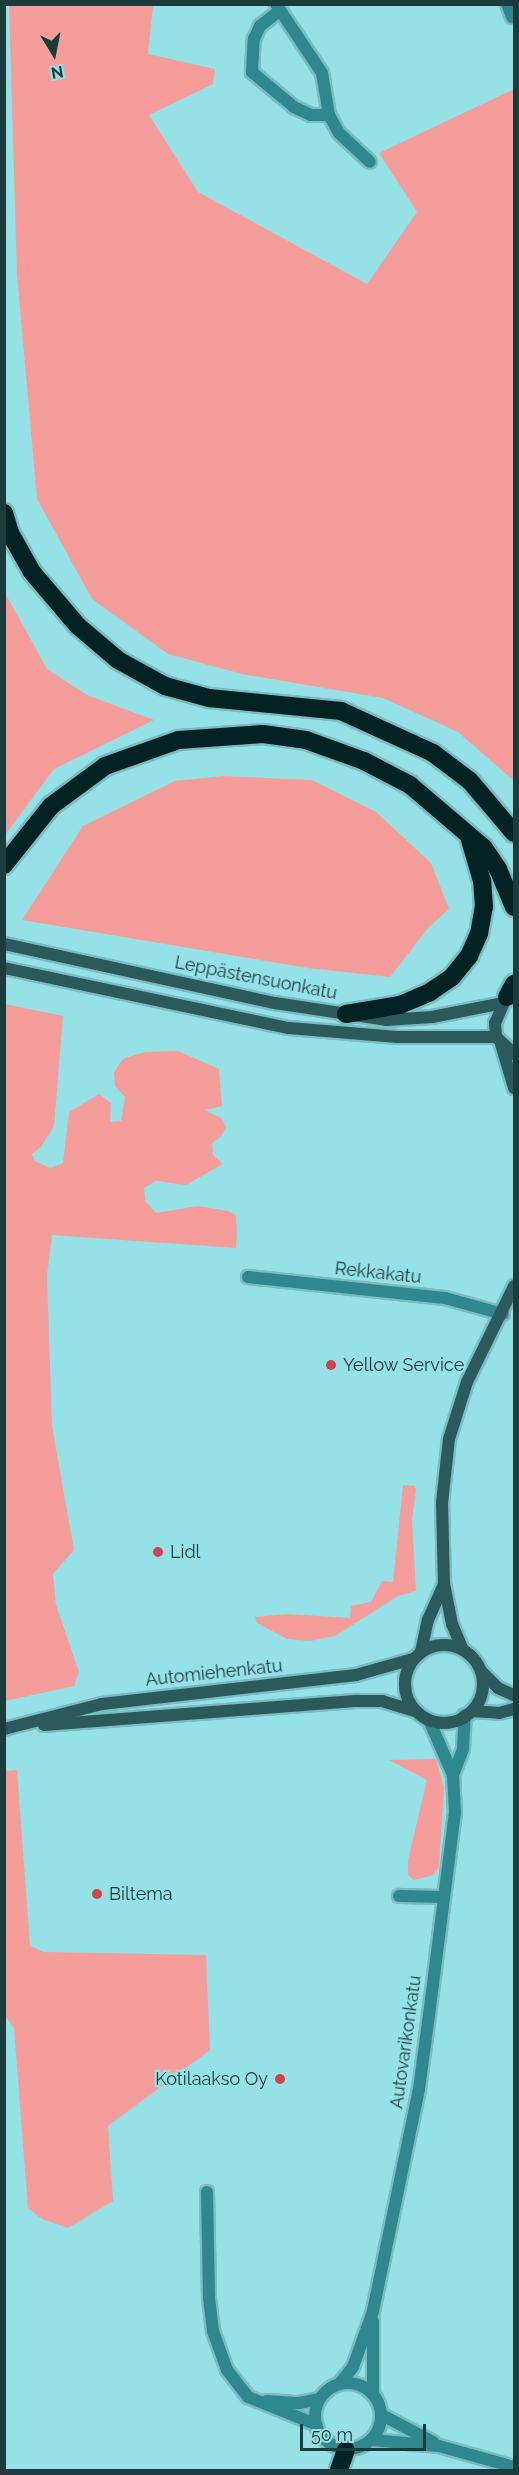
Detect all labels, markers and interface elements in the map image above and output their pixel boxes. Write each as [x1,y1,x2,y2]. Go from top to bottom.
north arrow [24,24,84,84]
text: N [50,62,65,83]
street label: Leppästensuonkatu [173,952,339,1004]
street label: Rekkakatu [334,1258,422,1288]
place label: Yellow Service [343,1354,465,1376]
marker: Yellow Service [324,1358,338,1372]
place label: Lidl [170,1541,201,1563]
marker: Lidl [151,1545,165,1559]
street label: Automiehenkatu [144,1655,284,1691]
place label: Biltema [109,1883,173,1905]
marker: Biltema [90,1887,104,1901]
street label: Autovarikonkatu [386,1974,426,2110]
place label: Kotilaakso Oy [155,2068,268,2090]
marker: Kotilaakso Oy [273,2072,287,2086]
scale bar [303,2412,429,2450]
text: 50 m [311,2424,353,2445]

